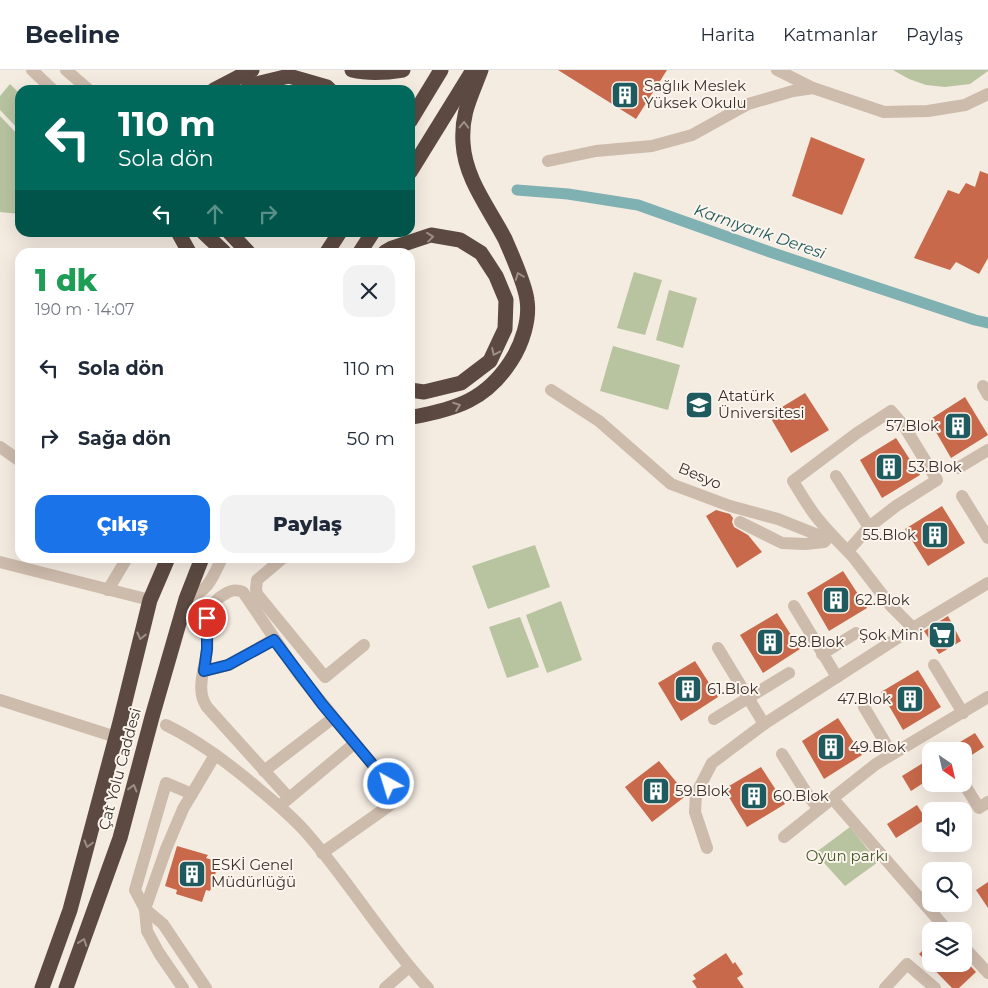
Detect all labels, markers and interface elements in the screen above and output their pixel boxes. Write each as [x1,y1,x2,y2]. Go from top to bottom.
text: Beeline [25,20,120,49]
text: Harita [700,24,755,46]
text: Katmanlar [783,24,878,46]
text: Paylaş [906,24,963,46]
place label: Sağlık Meslek Yüksek Okulu [644,76,747,112]
building icon: Sağlık Meslek Yüksek Okulu [610,80,640,110]
text: 110 m [118,102,216,145]
icon: left [35,105,100,170]
one-way arrow [458,121,469,129]
text: Sola dön [118,145,214,172]
icon: left [148,200,176,228]
icon: ahead [201,200,229,228]
icon: right [254,200,282,228]
water label: Karnıyarık Deresi [692,200,829,263]
one-way arrow [427,232,435,243]
text: 1 dk [35,262,97,299]
button: close [343,265,395,317]
one-way arrow [515,272,525,280]
text: 190 m · 14:07 [35,300,134,319]
one-way arrow [490,347,501,356]
icon: left [35,354,63,382]
text: Sola dön [78,357,164,380]
text: 110 m [344,357,395,380]
place label: Atatürk Üniversitesi [718,386,804,422]
school or university icon: Atatürk Üniversitesi [684,390,714,420]
one-way arrow [452,402,461,412]
building icon: 57.Blok [943,411,973,441]
place label: 57.Blok [886,416,939,435]
icon: right [35,424,63,452]
text: Sağa dön [78,427,171,450]
text: 50 m [347,427,395,450]
building icon: 53.Blok [874,452,904,482]
place label: 53.Blok [908,457,962,476]
street label: Besyo [676,458,725,493]
button: Çıkış [35,495,210,553]
button: Paylaş [220,495,395,553]
building icon: 55.Blok [920,520,950,550]
place label: 55.Blok [862,525,916,544]
building icon: 62.Blok [821,585,851,615]
place label: 62.Blok [855,590,910,609]
pin [186,597,228,639]
icon: arrive [193,604,221,632]
supermarket icon: Şok Mini [927,620,957,650]
place label: Şok Mini [859,625,923,644]
building icon: 58.Blok [755,627,785,657]
one-way arrow [136,632,147,641]
place label: 58.Blok [789,632,844,651]
building icon: 61.Blok [673,674,703,704]
place label: 61.Blok [707,679,758,698]
building icon: 47.Blok [895,684,925,714]
place label: 47.Blok [837,689,891,708]
street label: Çat Yolu Caddesi [94,706,145,832]
building icon: 49.Blok [816,732,846,762]
place label: 49.Blok [850,737,906,756]
north arrow [922,742,972,792]
map controls [922,742,972,972]
position arrow [362,757,414,809]
building icon: 59.Blok [641,776,671,806]
place label: 59.Blok [675,781,729,800]
building icon: 60.Blok [739,781,769,811]
one-way arrow [128,785,138,793]
place label: 60.Blok [773,786,829,805]
button: sound [922,802,972,852]
one-way arrow [83,840,93,848]
park label: Oyun parkı [806,846,888,865]
place label: ESKİ Genel Müdürlüğü [211,855,296,891]
building icon: ESKİ Genel Müdürlüğü [177,859,207,889]
button: search [922,862,972,912]
button: layers [922,922,972,972]
one-way arrow [77,938,87,947]

